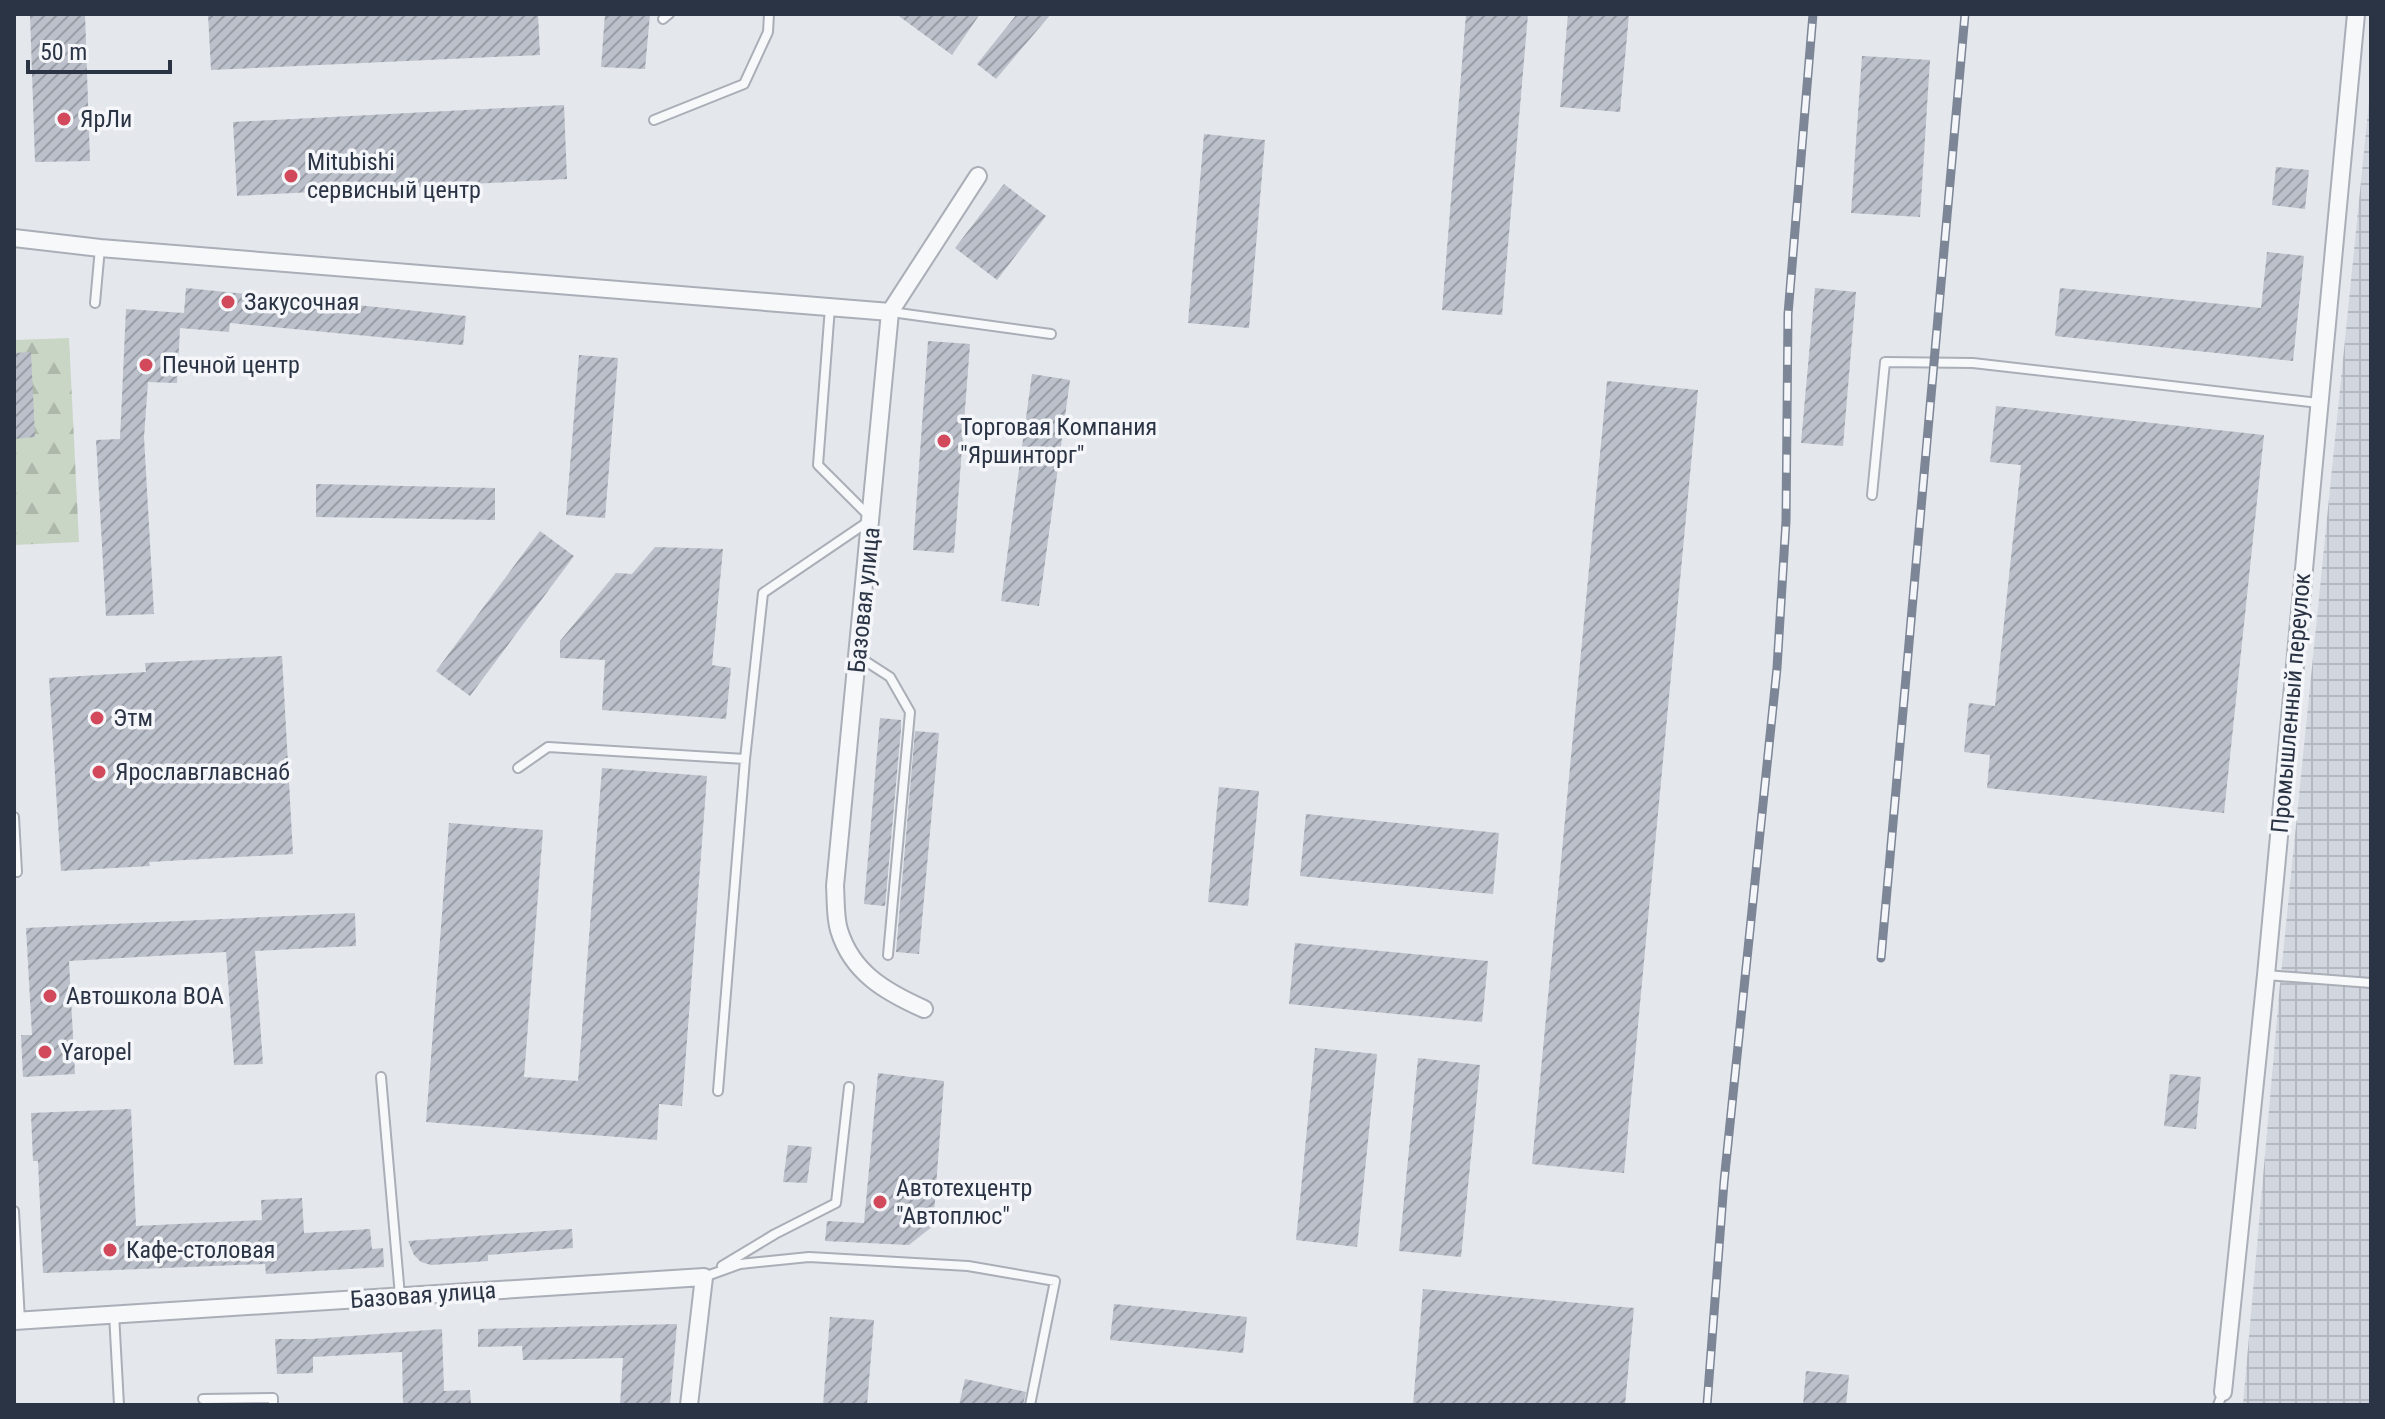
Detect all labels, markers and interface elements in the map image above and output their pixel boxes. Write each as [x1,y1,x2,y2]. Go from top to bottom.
scale bar [28,24,170,74]
text: 50 m [40,38,87,66]
place label: ЯрЛи [80,105,132,133]
marker: ЯрЛи [55,110,73,128]
place label: Mitubishi сервисный центр [307,148,481,204]
marker: Mitubishi сервисный центр [282,167,300,185]
place label: Закусочная [244,288,359,316]
marker: Закусочная [219,293,237,311]
place label: Печной центр [162,351,300,379]
marker: Печной центр [137,356,155,374]
place label: Торговая Компания "Яршинторг" [960,413,1157,469]
marker: Торговая Компания "Яршинторг" [935,432,953,450]
street label: Базовая улица [842,526,886,674]
street label: Промышленный переулок [2266,571,2316,834]
place label: Этм [113,704,153,732]
marker: Этм [88,709,106,727]
place label: Ярославглавснаб [115,758,290,786]
marker: Ярославглавснаб [90,763,108,781]
place label: Автошкола ВОА [66,982,224,1010]
marker: Автошкола ВОА [41,987,59,1005]
place label: Yaropel [61,1038,132,1066]
marker: Yaropel [36,1043,54,1061]
place label: Автотехцентр "Автоплюс" [896,1174,1032,1230]
marker: Автотехцентр "Автоплюс" [871,1193,889,1211]
place label: Кафе-столовая [126,1236,275,1264]
marker: Кафе-столовая [101,1241,119,1259]
street label: Базовая улица [349,1276,497,1314]

